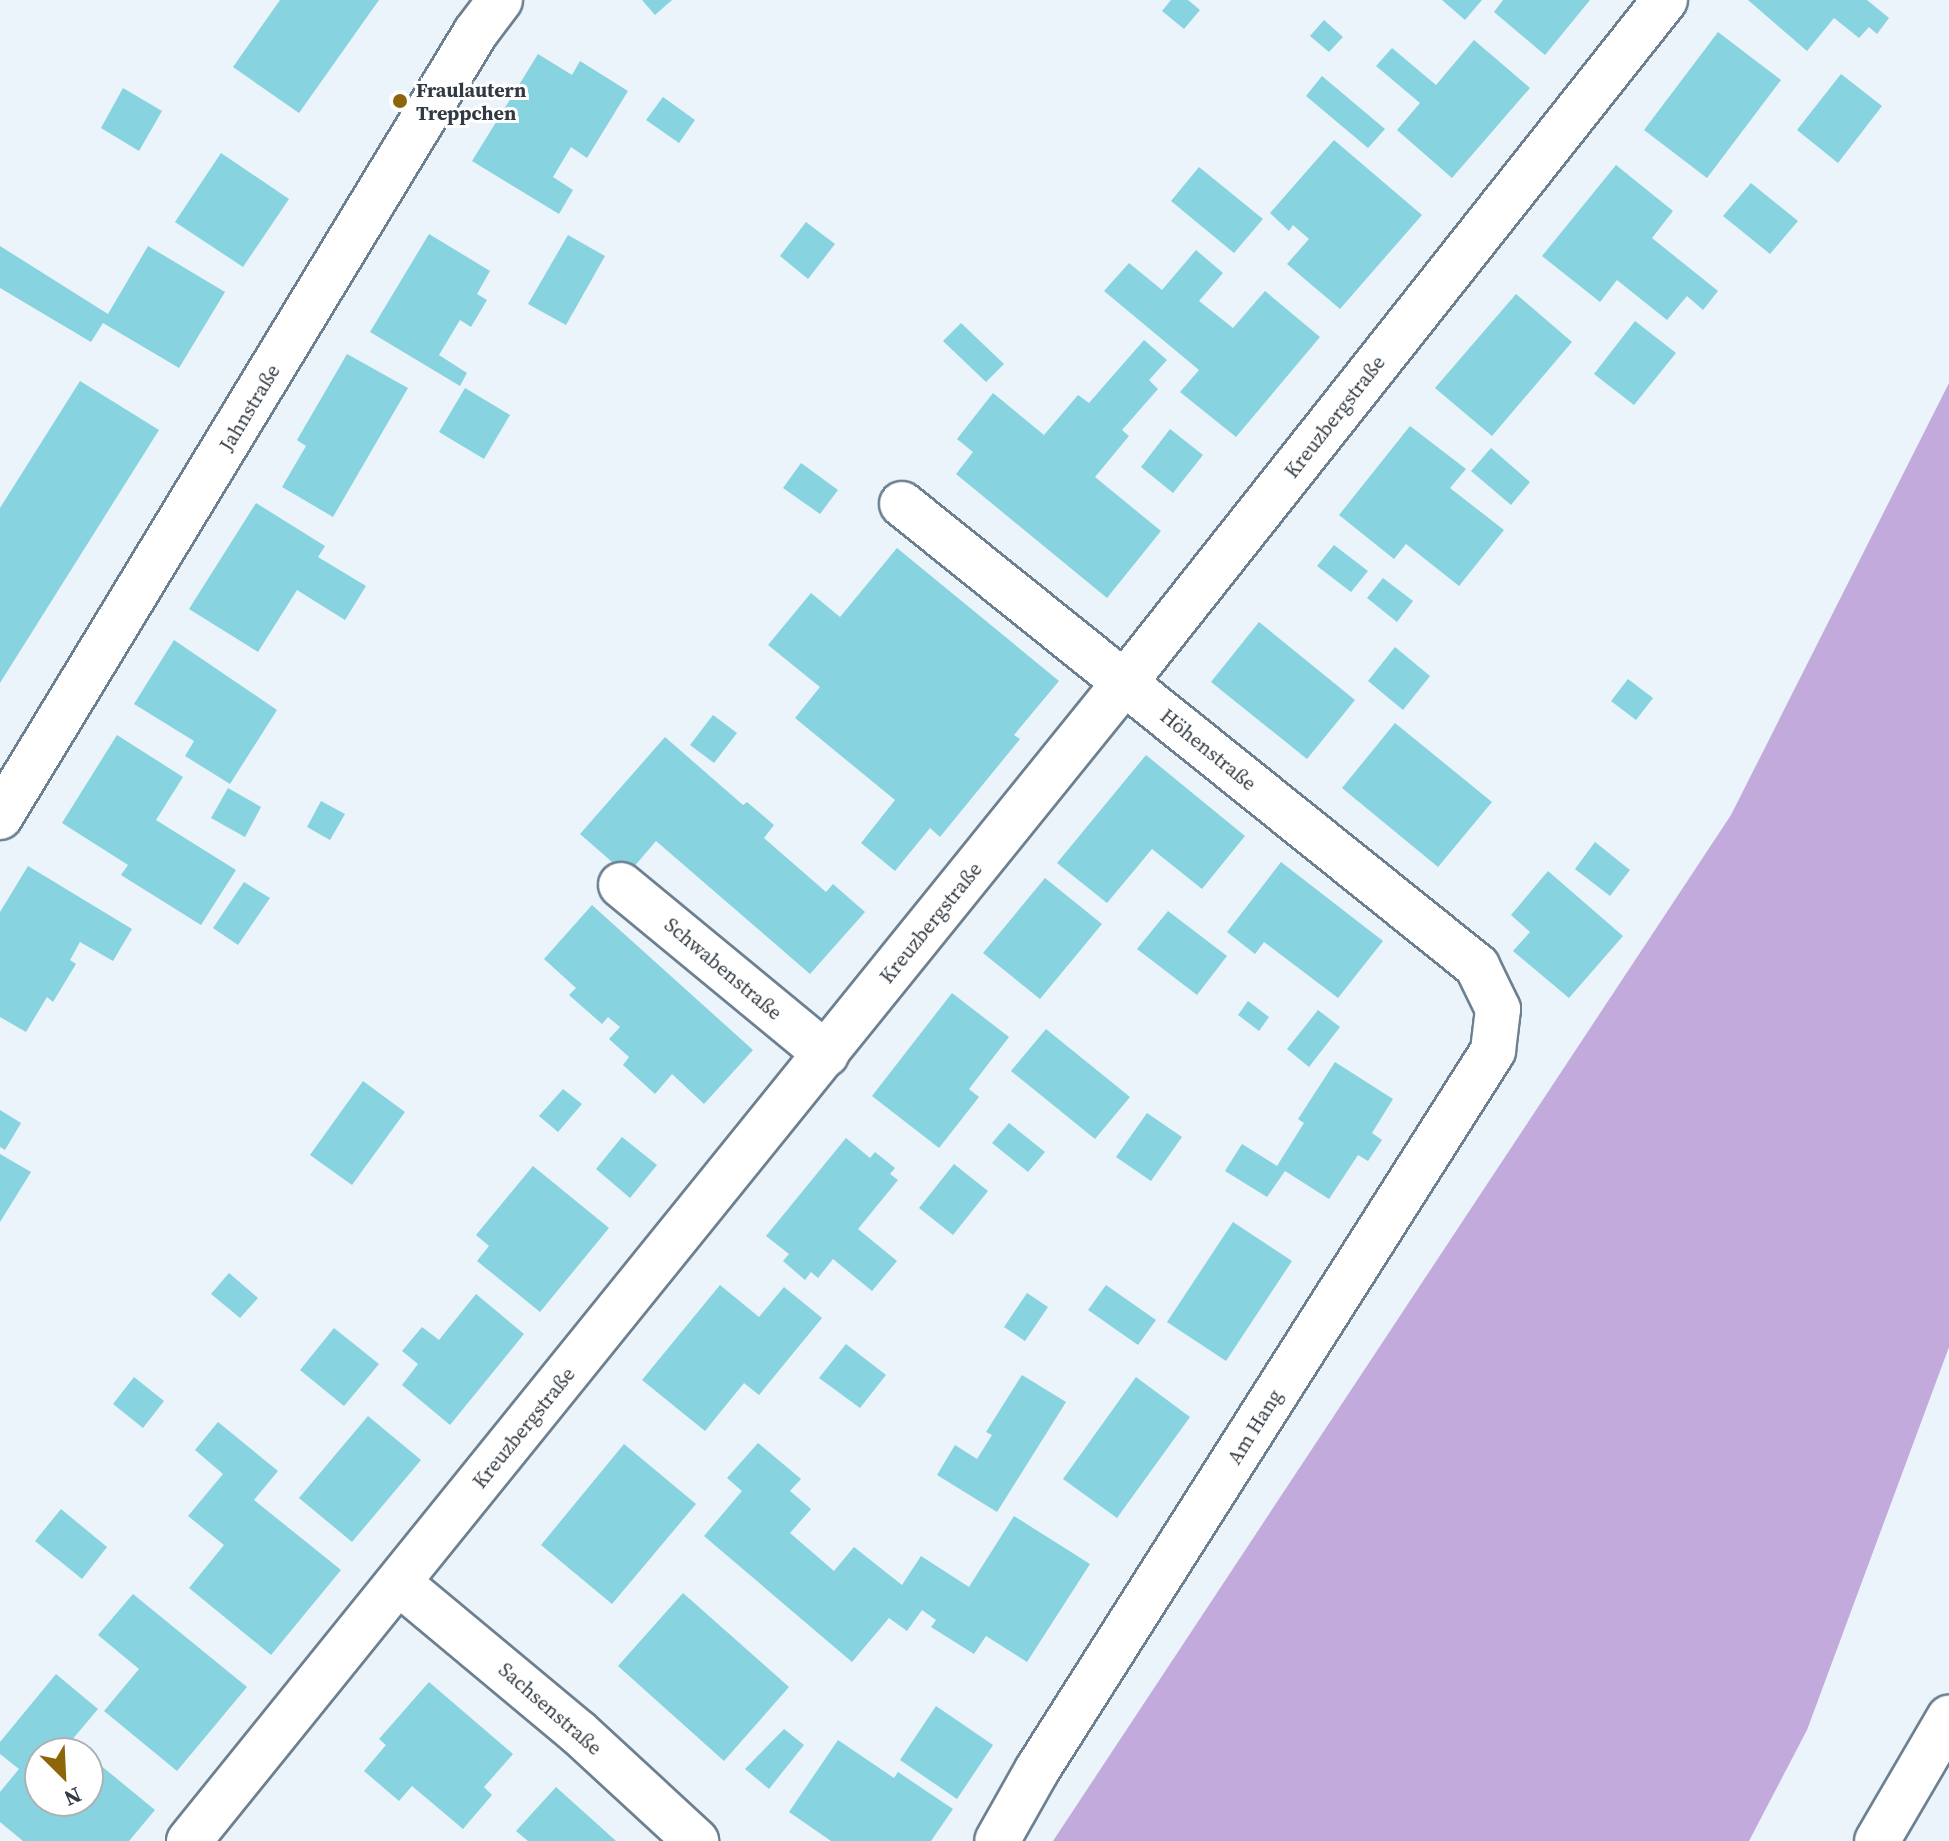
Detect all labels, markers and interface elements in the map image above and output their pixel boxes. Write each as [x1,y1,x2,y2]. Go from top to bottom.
place label: Fraulautern Treppchen [416,78,526,125]
marker: Fraulautern Treppchen [391,92,409,110]
street label: Kreuzbergstraße [1280,351,1390,483]
street label: Jahnstraße [215,360,285,456]
street label: Höhenstraße [1155,704,1261,796]
street label: Kreuzbergstraße [875,858,987,988]
street label: Schwabenstraße [659,913,787,1025]
street label: Kreuzbergstraße [468,1363,580,1493]
street label: Am Hang [1223,1385,1287,1469]
street label: Sachsenstraße [494,1658,606,1760]
north arrow [24,1737,104,1817]
text: N [60,1780,86,1814]

